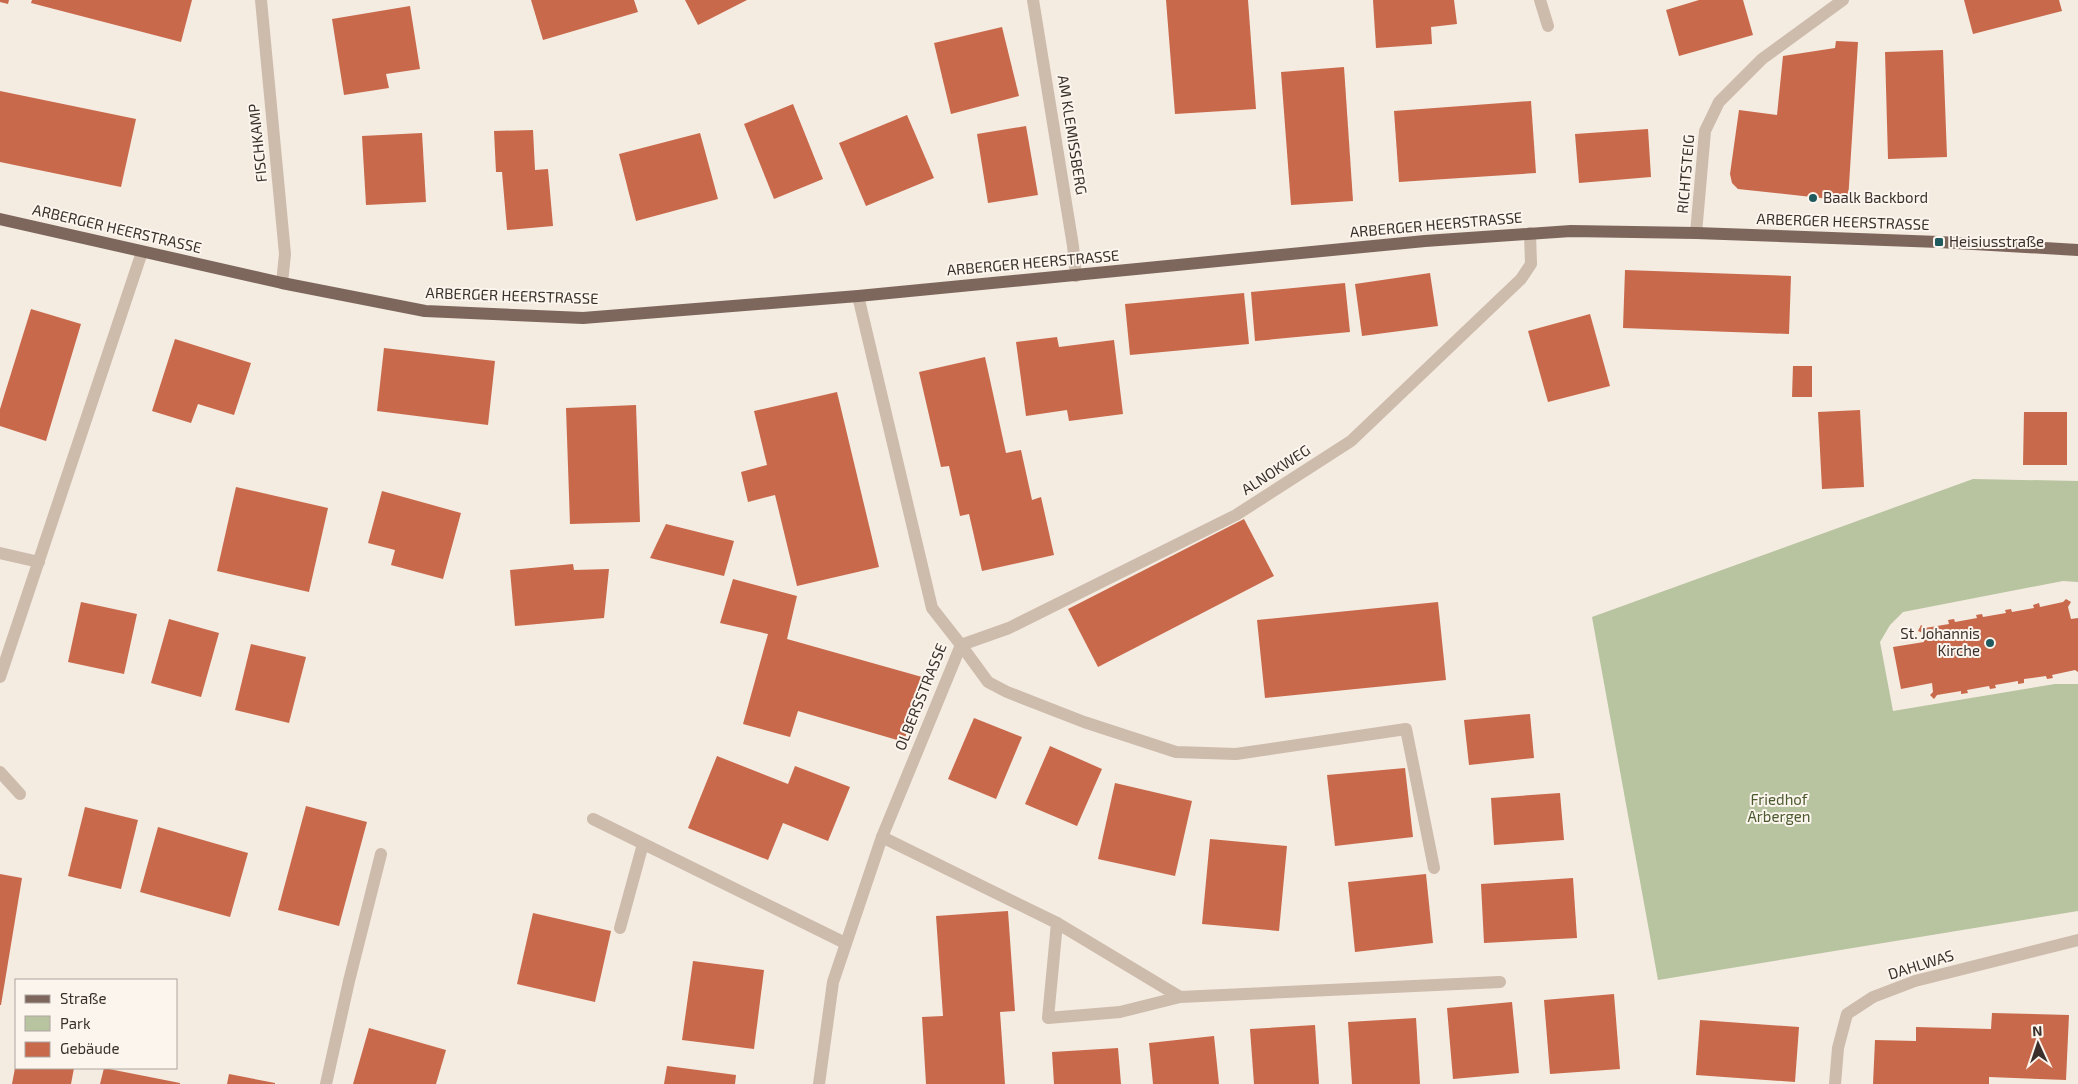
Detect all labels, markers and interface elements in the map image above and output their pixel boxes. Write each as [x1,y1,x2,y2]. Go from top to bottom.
street label: AM KLEMISSBERG [1055,74,1091,196]
street label: FISCHKAMP [244,103,270,183]
street label: RICHTSTEIG [1673,134,1697,214]
place label: Baalk Backbord [1823,188,1928,206]
marker: Baalk Backbord [1807,192,1819,204]
street label: ARBERGER HEERSTRASSE [31,200,204,256]
street label: ARBERGER HEERSTRASSE [1349,207,1523,241]
street label: ARBERGER HEERSTRASSE [1756,209,1930,233]
place label: Heisiusstraße [1949,232,2044,250]
marker: Heisiusstraße [1933,236,1945,248]
street label: ARBERGER HEERSTRASSE [946,245,1120,279]
street label: ARBERGER HEERSTRASSE [425,283,599,307]
street label: ALNOKWEG [1238,440,1313,498]
place label: St. Johannis Kirche [1900,624,1980,659]
marker: St. Johannis Kirche [1984,637,1996,649]
street label: OLBERSSTRASSE [890,640,950,753]
park label: Friedhof Arbergen [1748,790,1811,825]
street label: DAHLWAS [1886,946,1956,983]
legend [15,979,178,1069]
text: Straße [60,989,106,1007]
text: Park [60,1014,91,1032]
north arrow [2013,1019,2063,1069]
text: N [2032,1022,2043,1039]
text: Gebäude [60,1039,119,1057]

